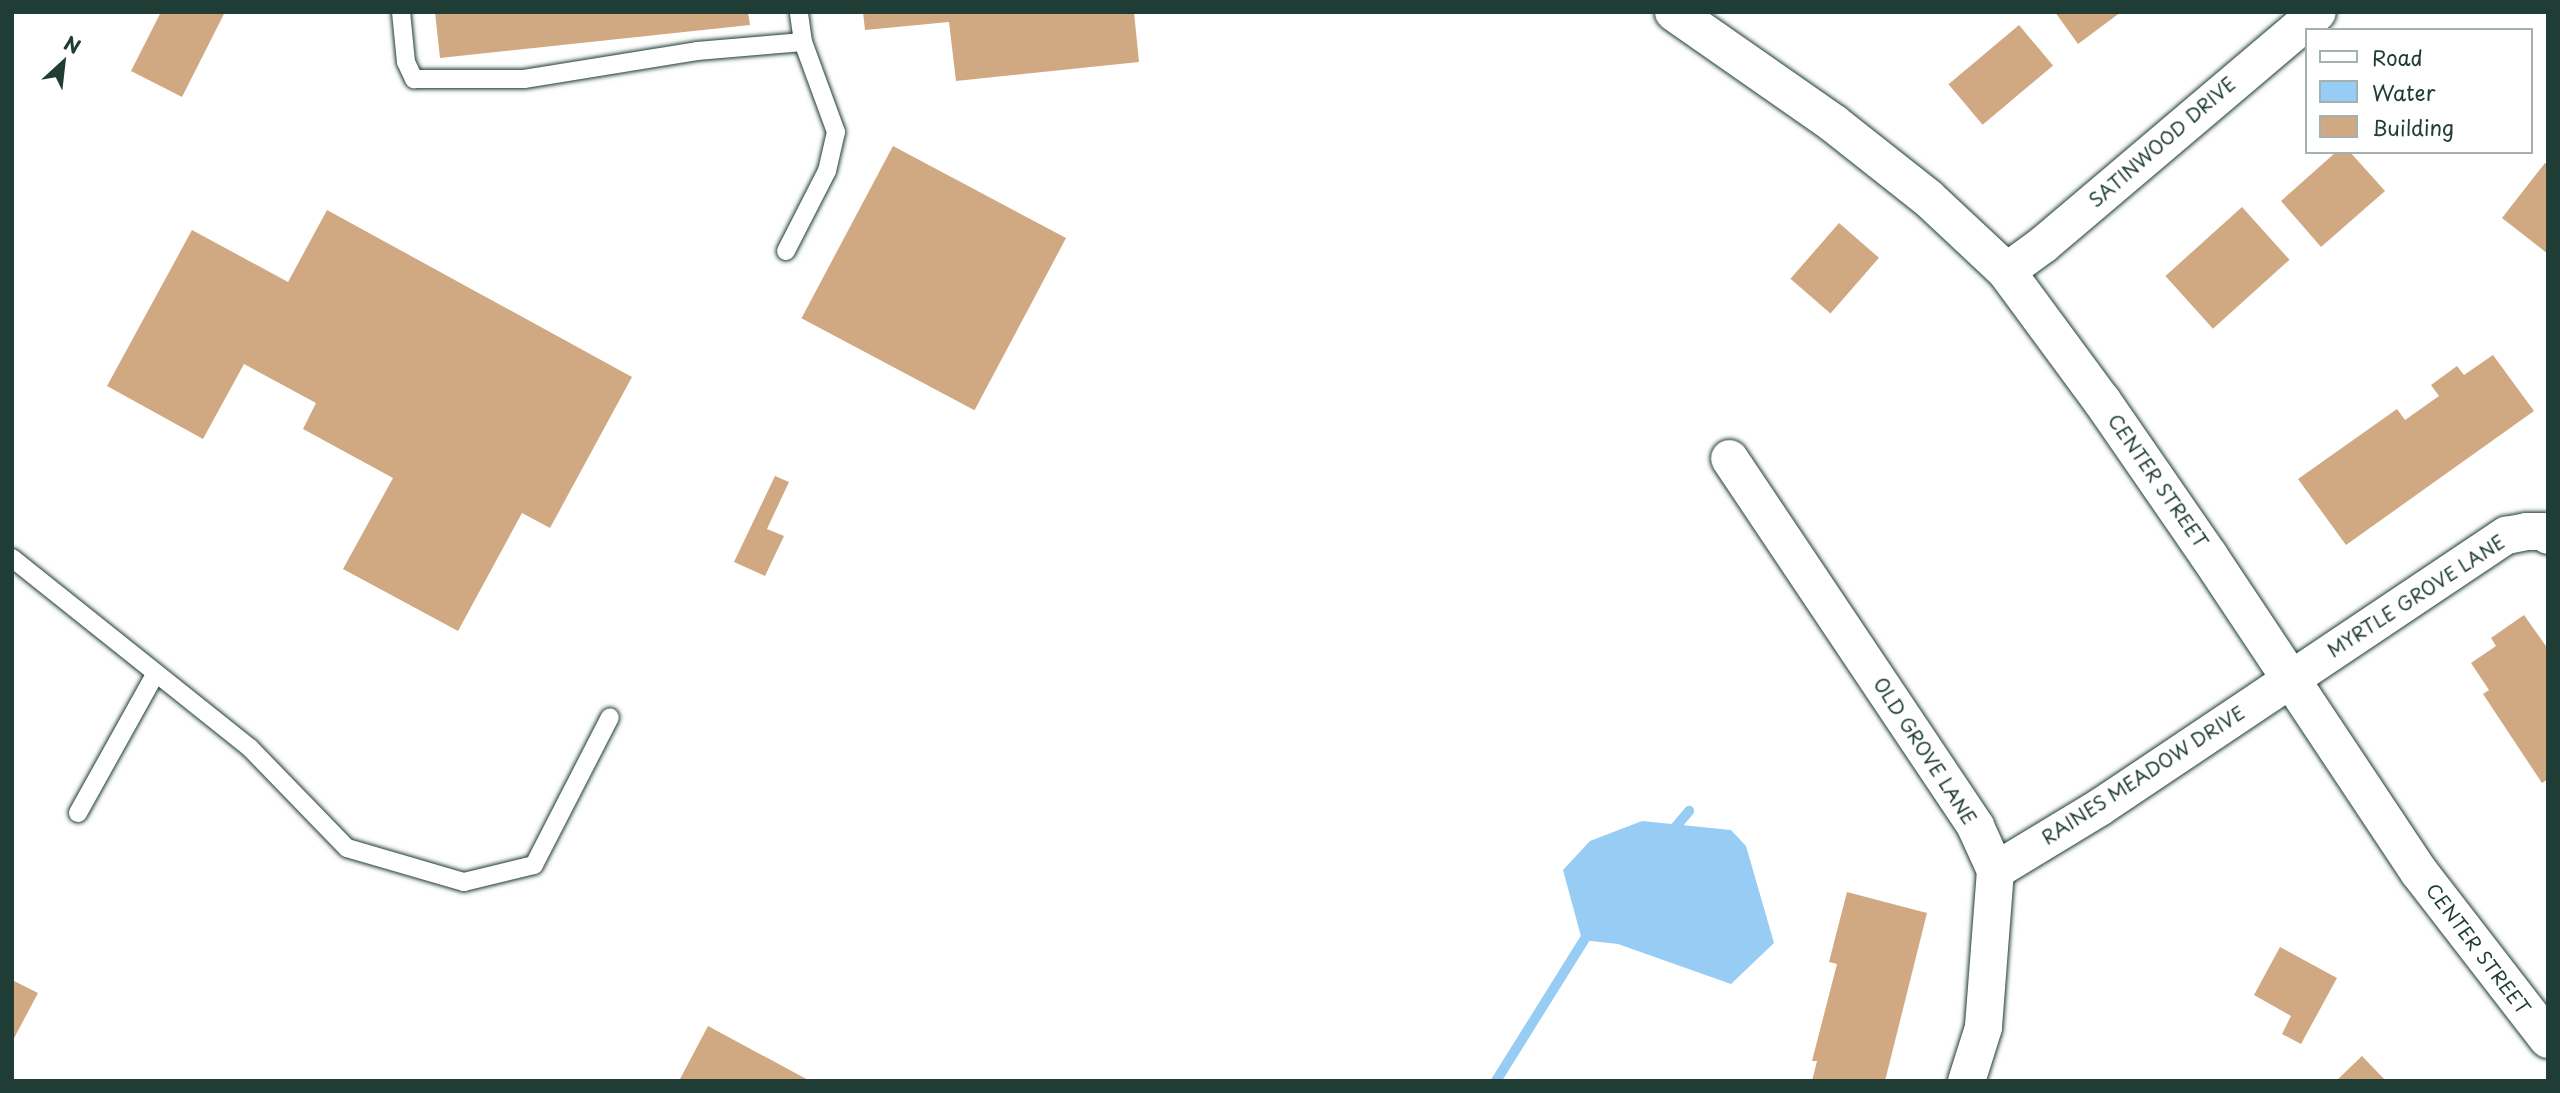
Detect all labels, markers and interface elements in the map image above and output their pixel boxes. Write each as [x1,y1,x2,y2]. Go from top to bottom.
north arrow [28,28,98,98]
text: N [59,28,86,60]
legend [2304,28,2532,154]
text: Road [2372,41,2423,73]
street label: SATINWOOD DRIVE [2083,72,2241,212]
text: Water [2372,76,2435,108]
text: Building [2372,111,2454,143]
street label: CENTER STREET [2102,408,2214,554]
street label: MYRTLE GROVE LANE [2323,530,2509,662]
street label: OLD GROVE LANE [1868,672,1982,830]
street label: RAINES MEADOW DRIVE [2037,701,2249,849]
street label: CENTER STREET [2420,877,2536,1021]

